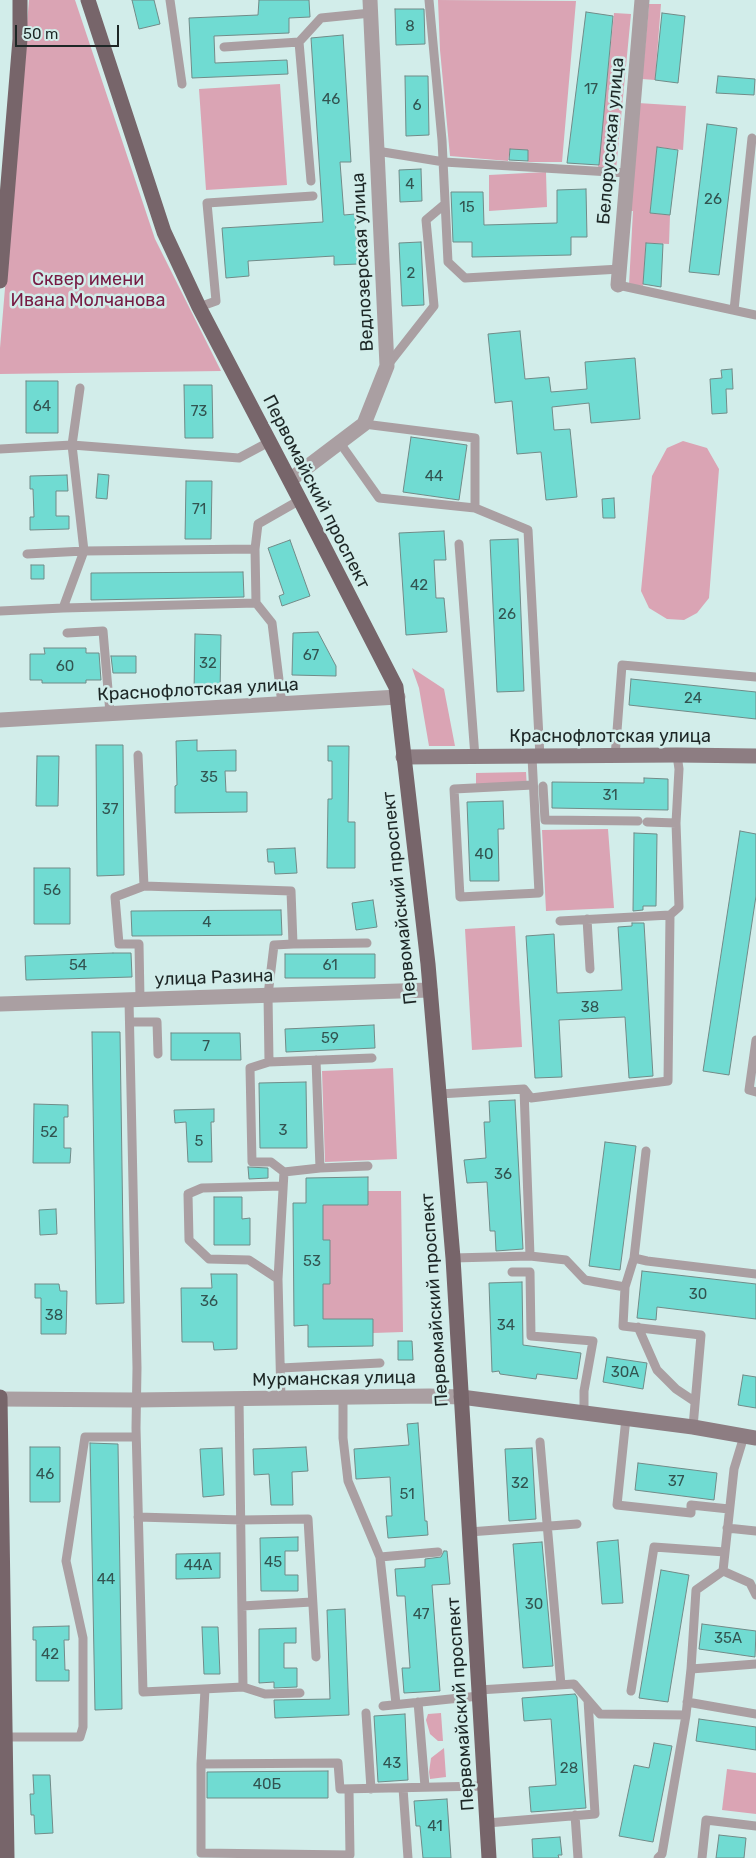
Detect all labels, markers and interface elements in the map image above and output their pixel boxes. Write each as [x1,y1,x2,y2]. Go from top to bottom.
scale bar [18,15,121,47]
house number: 8 [405,18,415,36]
text: 50 m [23,25,58,43]
street label: Белорусская улица [593,57,629,225]
house number: 17 [584,81,598,99]
house number: 46 [322,91,340,109]
house number: 6 [412,97,422,115]
street label: Ведлозерская улица [348,172,378,352]
house number: 4 [405,176,415,194]
house number: 26 [704,191,722,209]
house number: 15 [459,199,475,217]
house number: 2 [407,265,415,283]
park label: Сквер имени Ивана Молчанова [11,269,165,312]
street label: Первомайский проспект [258,392,374,592]
house number: 64 [33,398,51,416]
house number: 73 [191,403,207,421]
house number: 44 [425,468,443,486]
house number: 71 [192,501,206,519]
house number: 42 [410,577,428,595]
house number: 26 [498,606,516,624]
house number: 67 [303,647,319,665]
house number: 32 [199,655,217,673]
house number: 60 [56,658,74,676]
street label: Краснофлотская улица [97,674,299,706]
house number: 24 [684,690,702,708]
street label: Краснофлотская улица [509,726,711,748]
house number: 35 [200,769,218,787]
house number: 31 [602,787,618,805]
street label: Первомайский проспект [378,790,422,1006]
house number: 37 [102,801,118,819]
house number: 40 [475,846,493,864]
house number: 56 [43,882,61,900]
house number: 4 [202,914,212,932]
house number: 54 [69,957,87,975]
house number: 61 [322,957,338,975]
street label: улица Разина [154,965,274,991]
house number: 38 [581,999,599,1017]
house number: 59 [321,1030,339,1048]
house number: 7 [202,1038,210,1056]
house number: 3 [278,1122,288,1140]
house number: 52 [40,1124,58,1142]
house number: 5 [195,1133,203,1151]
house number: 36 [494,1166,512,1184]
street label: Первомайский проспект [417,1192,453,1408]
house number: 53 [303,1253,321,1271]
house number: 30 [689,1286,707,1304]
house number: 36 [200,1293,218,1311]
house number: 38 [45,1307,63,1325]
house number: 34 [497,1317,515,1335]
house number: 30А [611,1364,639,1382]
street label: Мурманская улица [252,1367,416,1391]
house number: 46 [36,1466,54,1484]
house number: 37 [668,1473,684,1491]
house number: 32 [511,1475,529,1493]
house number: 51 [399,1486,415,1504]
house number: 45 [264,1554,282,1572]
house number: 44А [184,1557,212,1575]
house number: 44 [97,1571,115,1589]
street label: Первомайский проспект [443,1596,479,1812]
house number: 30 [525,1596,543,1614]
house number: 47 [413,1606,429,1624]
house number: 35А [714,1630,742,1648]
house number: 42 [41,1646,59,1664]
house number: 43 [383,1755,401,1773]
house number: 28 [560,1760,578,1778]
house number: 40Б [253,1776,281,1794]
house number: 41 [427,1818,443,1836]

